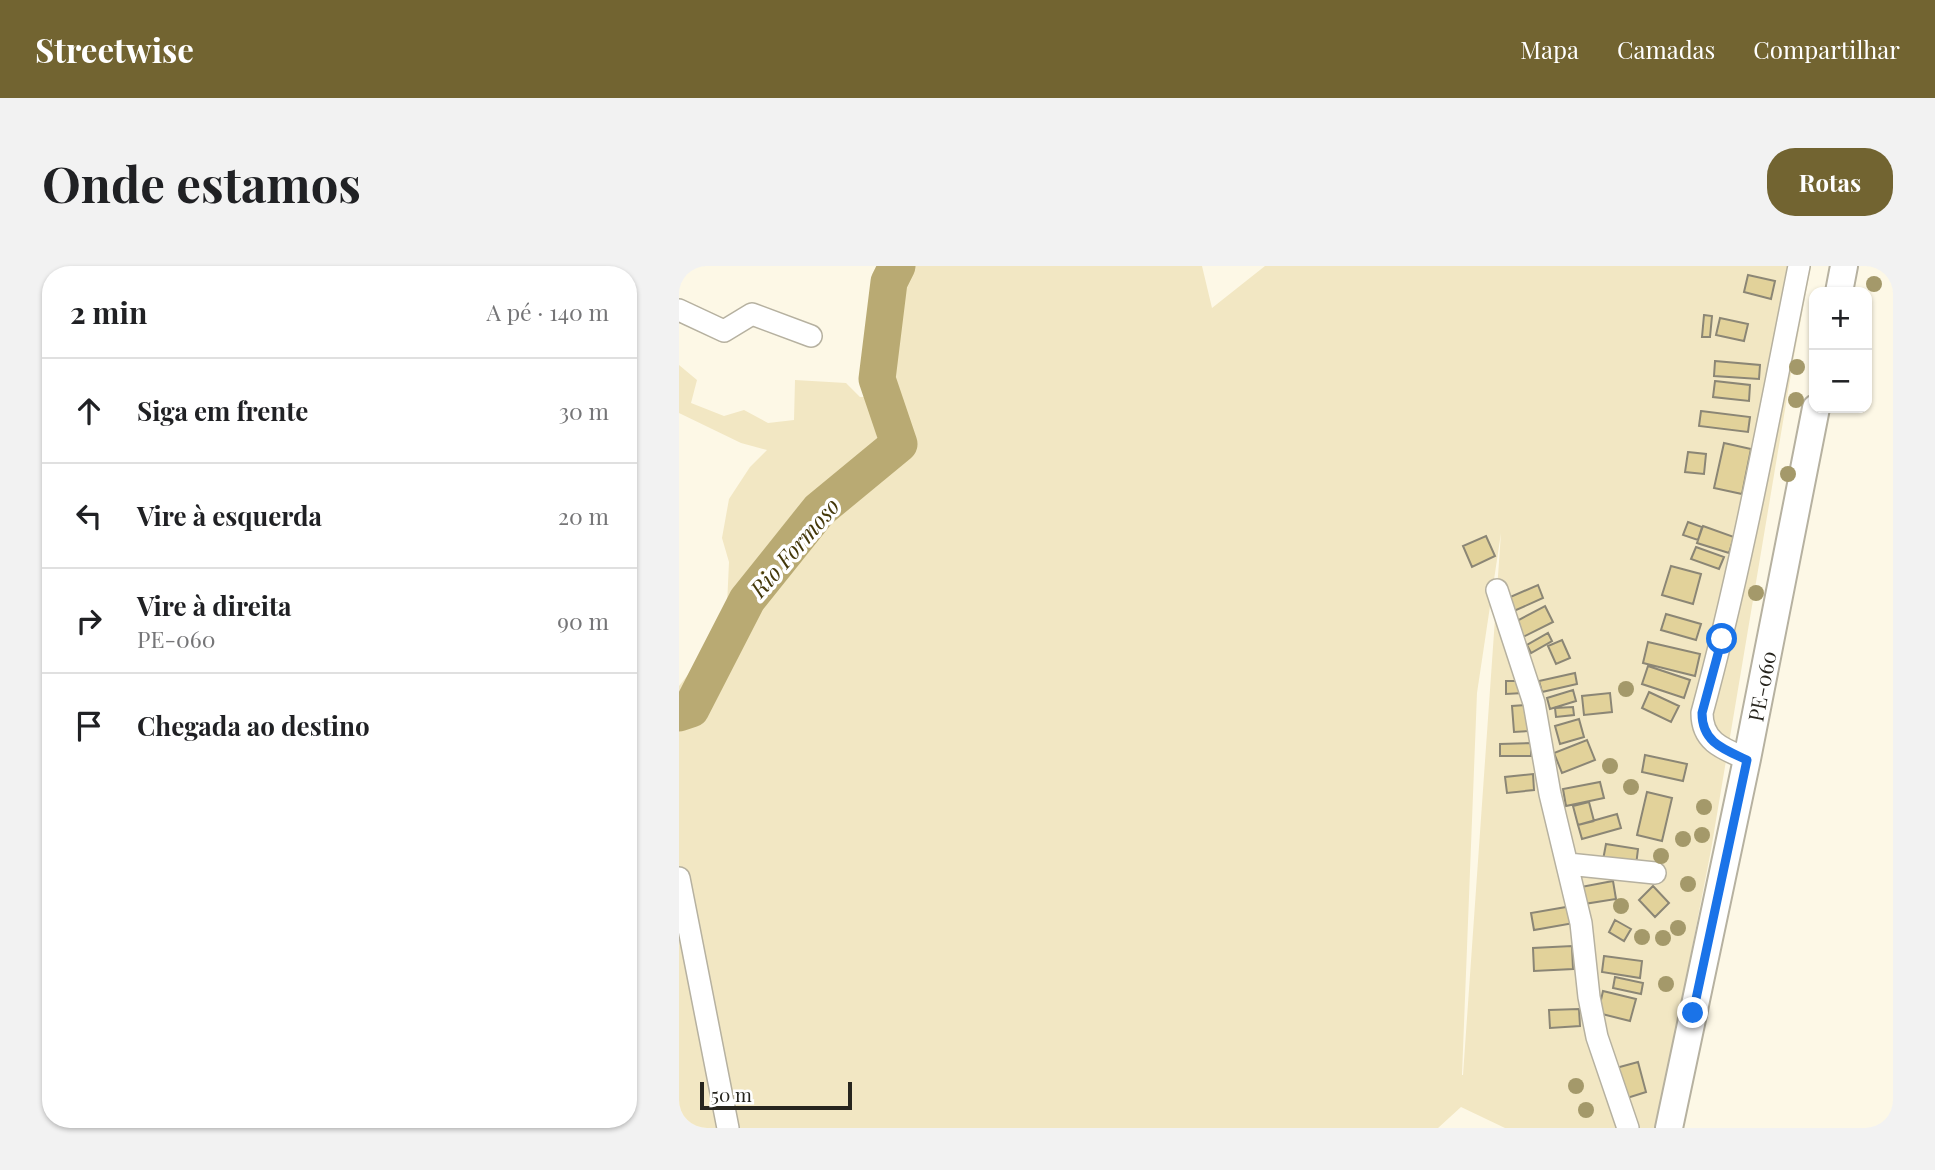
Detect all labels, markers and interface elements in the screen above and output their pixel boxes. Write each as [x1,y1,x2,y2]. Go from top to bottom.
text: Streetwise [35,27,194,71]
text: Mapa [1520,33,1579,65]
text: Camadas [1617,33,1715,65]
text: Compartilhar [1753,33,1900,65]
button: Rotas [1767,148,1893,216]
text: Onde estamos [42,150,361,215]
map controls [1809,287,1872,413]
button: + [1809,287,1872,350]
text: 2 min [70,292,147,332]
text: A pé · 140 m [486,296,609,327]
button: − [1809,350,1872,413]
icon: ahead [70,392,108,430]
text: Siga em frente [137,393,308,428]
text: 30 m [559,395,609,426]
water label: Rio Formoso [742,491,846,604]
icon: left [70,497,108,535]
text: Vire à esquerda [137,498,322,533]
text: 20 m [558,500,609,531]
text: Vire à direita [137,588,292,623]
icon: right [70,602,108,640]
text: 90 m [557,605,609,636]
text: PE-060 [137,623,215,654]
route start [1706,623,1737,654]
street label: PE-060 [1740,648,1782,724]
icon: arrive [70,707,108,745]
text: Chegada ao destino [137,708,370,743]
route end [1677,997,1708,1028]
scale bar [700,1079,852,1111]
text: 50 m [711,1081,752,1107]

